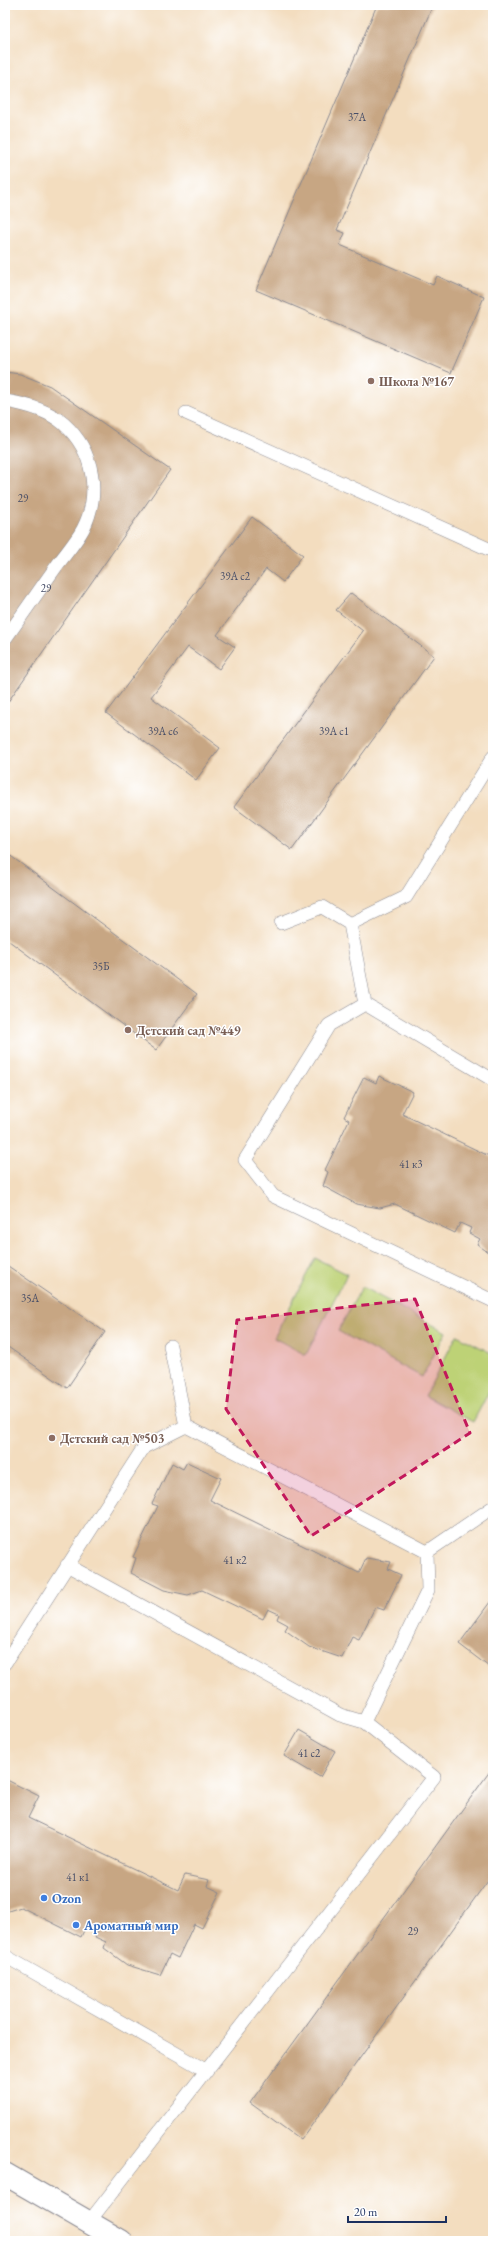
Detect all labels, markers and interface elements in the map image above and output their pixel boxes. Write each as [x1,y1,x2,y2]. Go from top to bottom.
house number: 37А [348,110,366,124]
place label: Школа №167 [379,373,454,390]
marker: Школа №167 [366,376,376,386]
house number: 29 [18,491,29,505]
house number: 39А с2 [220,569,251,583]
house number: 29 [41,581,52,595]
house number: 39А с6 [148,724,179,738]
house number: 39А с1 [319,724,349,738]
house number: 35Б [92,959,110,973]
place label: Детский сад №449 [136,1022,241,1039]
marker: Детский сад №449 [123,1025,133,1035]
house number: 41 к3 [399,1157,423,1171]
house number: 35А [21,1291,39,1305]
place label: Детский сад №503 [60,1430,165,1447]
marker: Детский сад №503 [47,1433,57,1443]
house number: 41 к2 [223,1553,247,1567]
house number: 41 c2 [298,1746,321,1760]
house number: 41 к1 [66,1870,90,1884]
place label: Ozon [52,1890,82,1907]
marker: Ozon [39,1893,49,1903]
place label: Ароматный мир [83,1917,178,1934]
marker: Ароматный мир [71,1920,81,1930]
house number: 29 [408,1924,419,1938]
scale bar [348,2198,446,2224]
text: 20 m [354,2204,378,2220]

